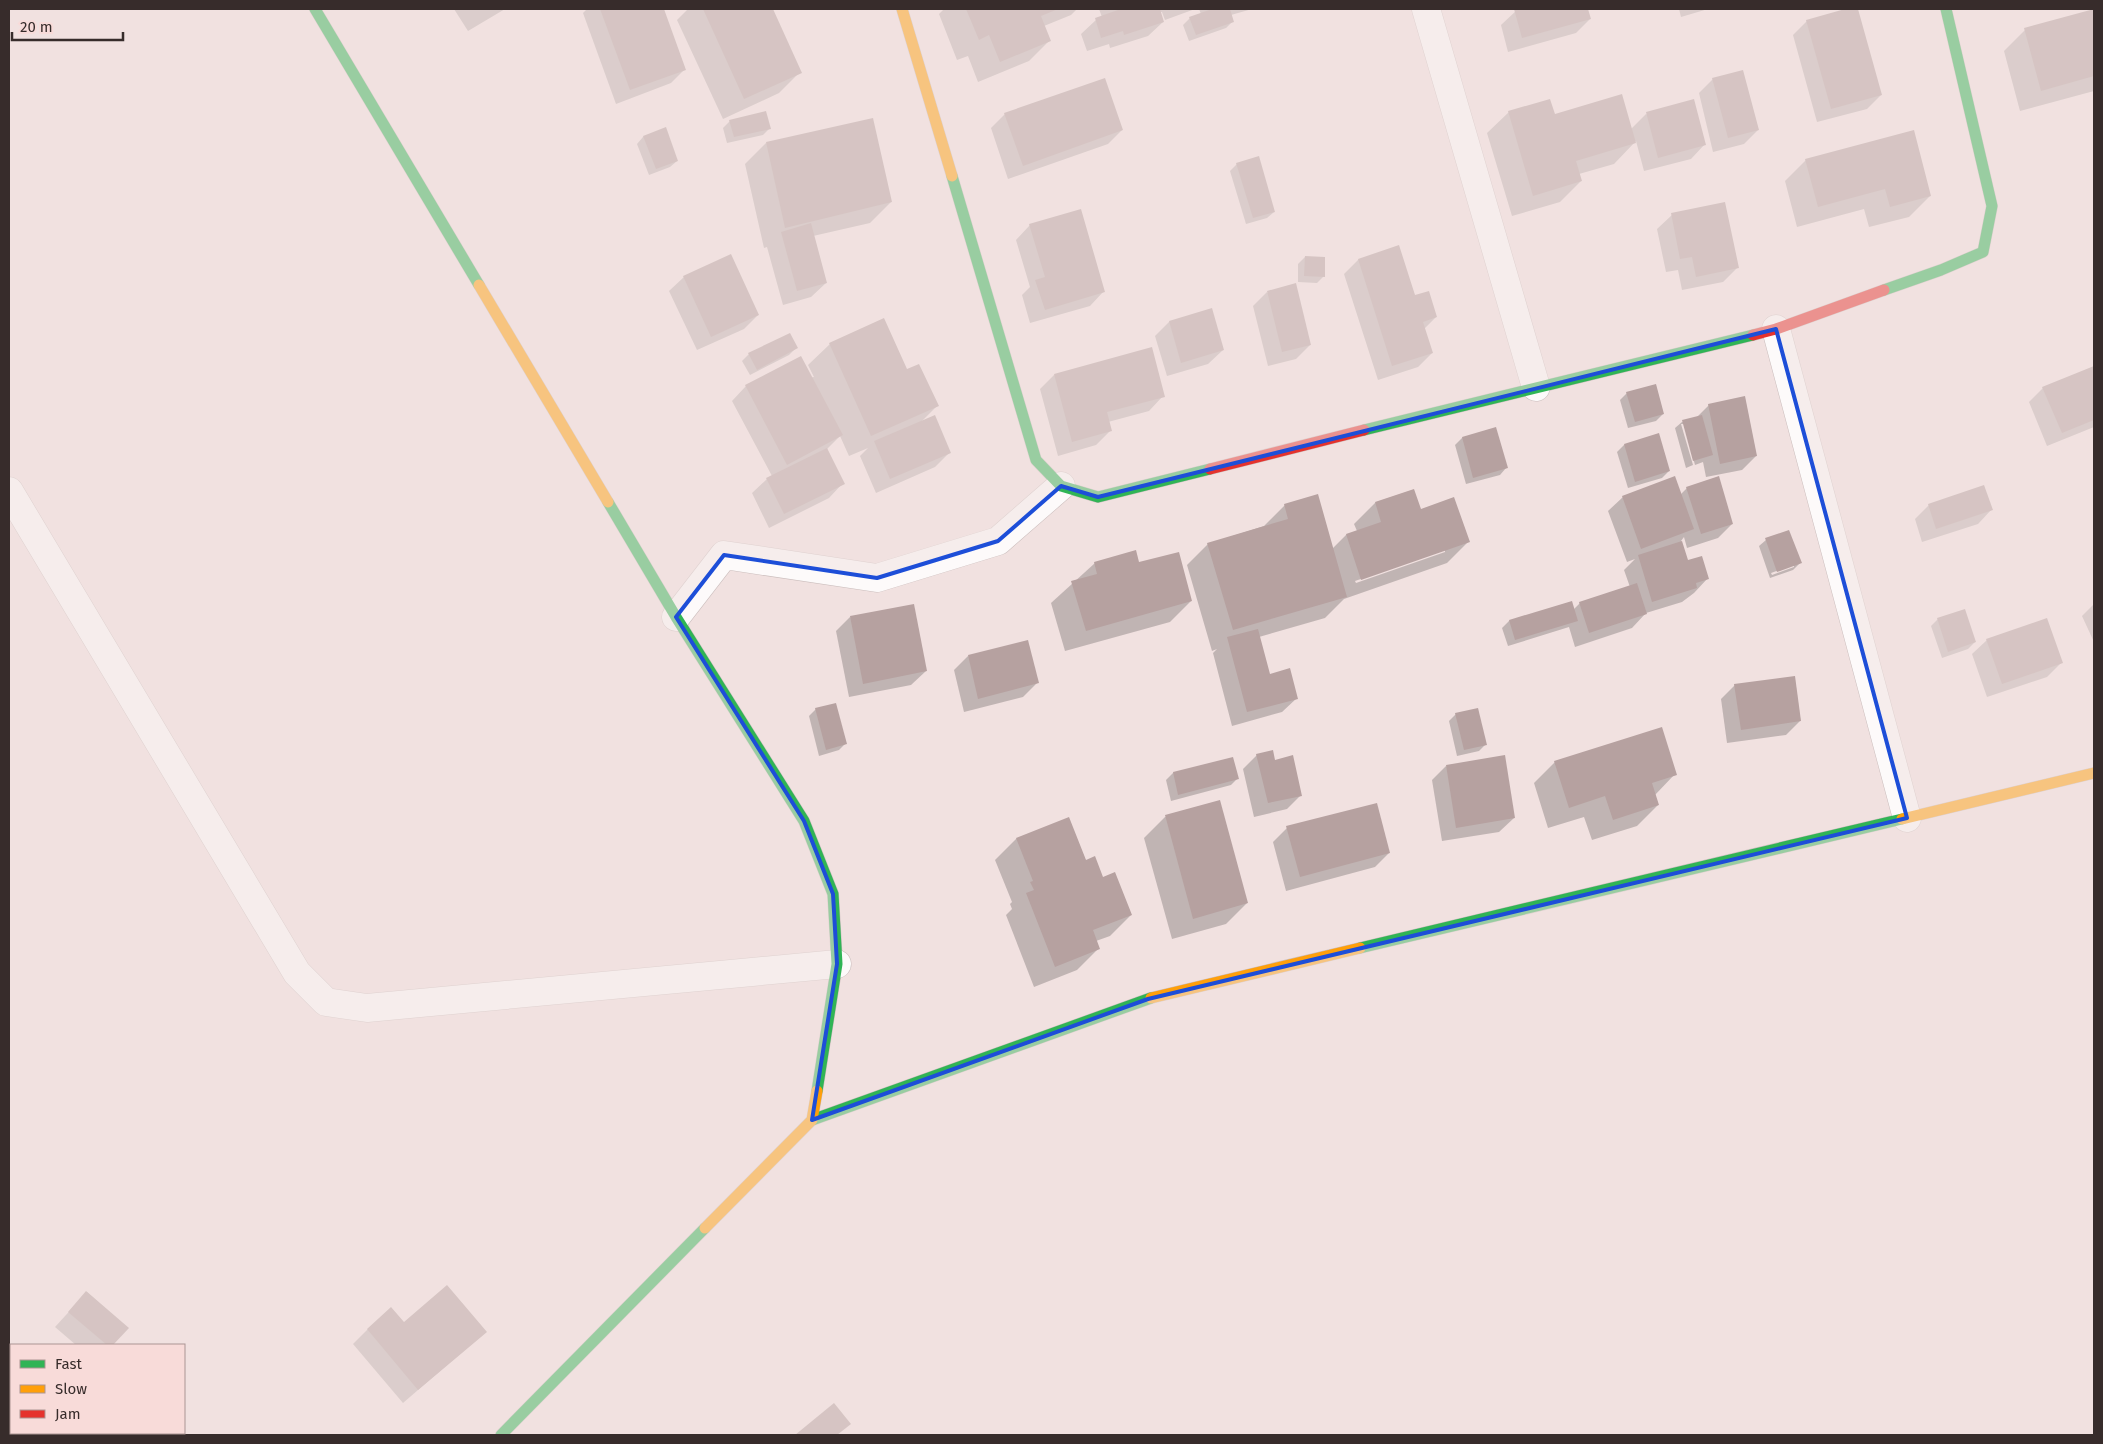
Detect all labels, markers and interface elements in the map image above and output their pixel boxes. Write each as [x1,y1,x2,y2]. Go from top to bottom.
scale bar [12,10,124,42]
text: 20 m [20,18,53,36]
legend [10,1344,185,1434]
text: Fast [55,1355,82,1373]
text: Slow [55,1380,87,1398]
text: Jam [55,1405,81,1423]

